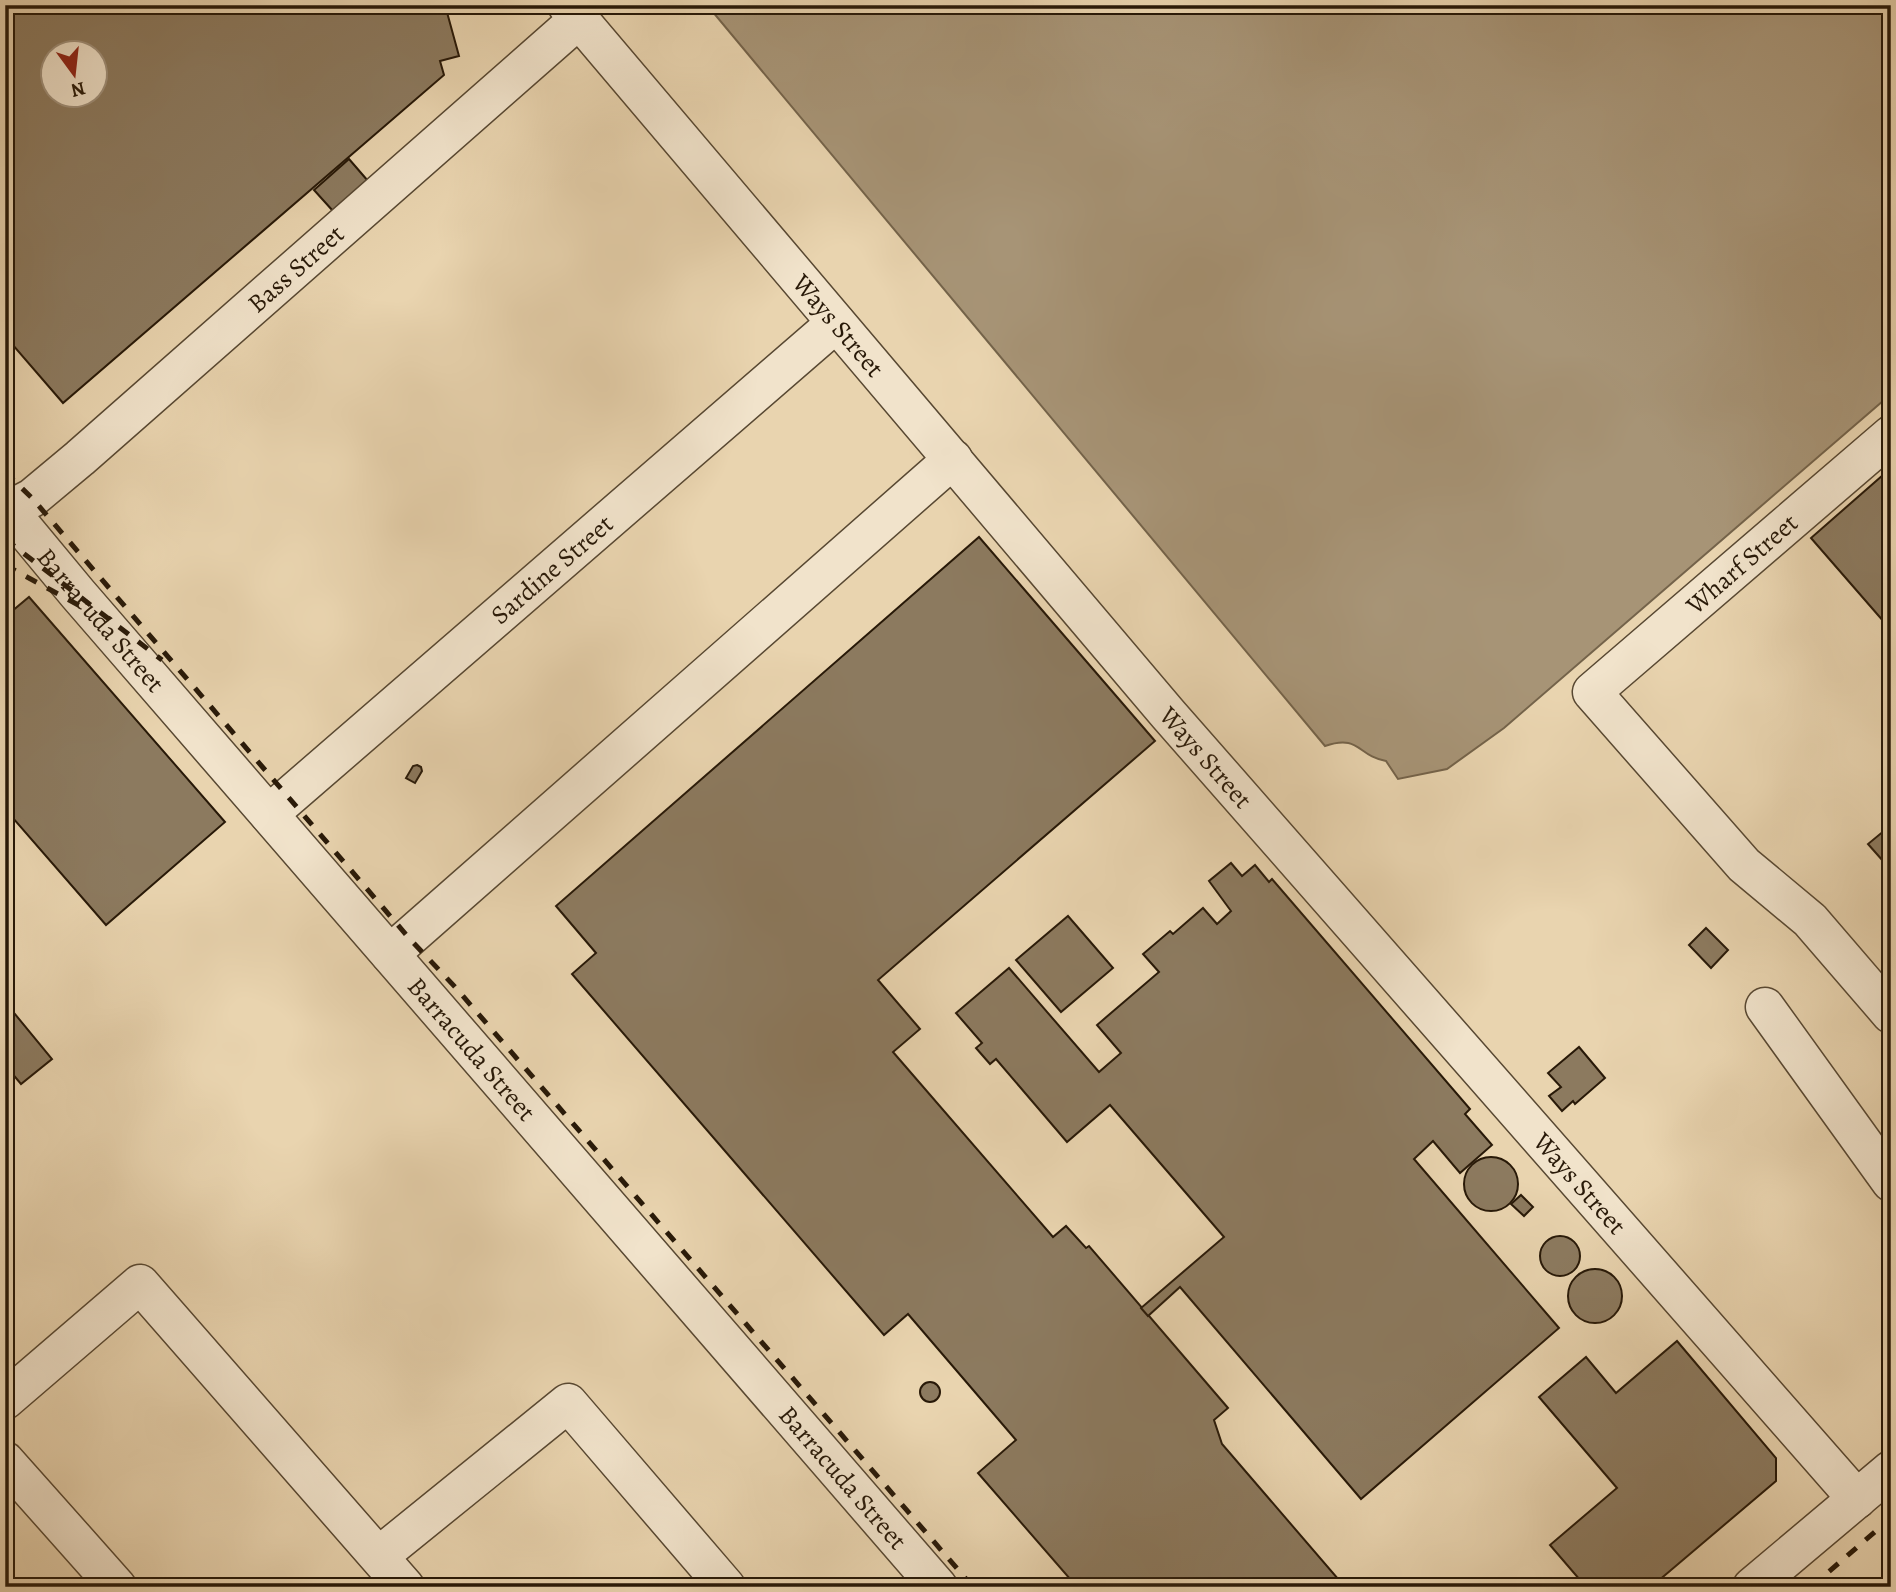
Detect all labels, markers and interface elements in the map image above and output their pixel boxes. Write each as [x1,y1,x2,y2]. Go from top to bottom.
north arrow [38,38,108,108]
text: N [68,75,88,104]
street label: Bass Street [240,216,352,320]
street label: Ways Street [784,266,893,385]
street label: Wharf Street [1678,505,1806,623]
street label: Sardine Street [483,506,621,632]
street label: Barracuda Street [29,540,173,700]
street label: Ways Street [1151,698,1261,816]
street label: Barracuda Street [400,969,544,1129]
street label: Ways Street [1525,1124,1635,1242]
street label: Barracuda Street [771,1398,915,1557]

